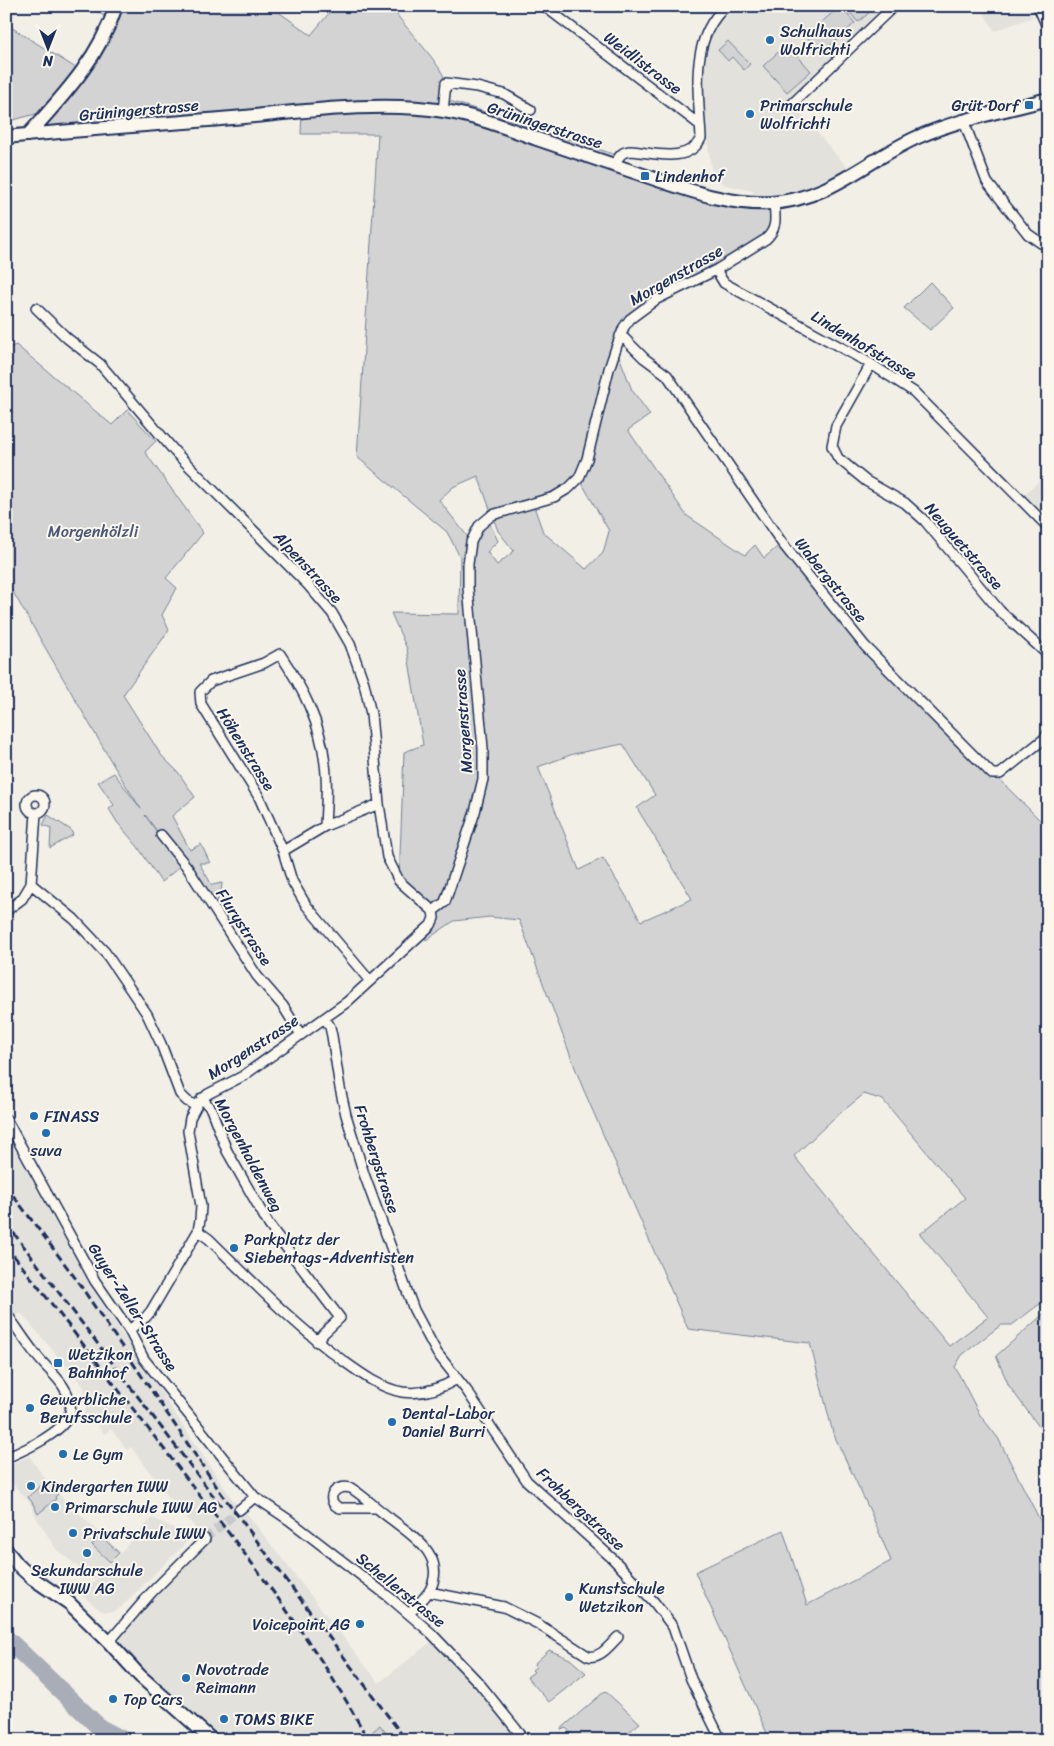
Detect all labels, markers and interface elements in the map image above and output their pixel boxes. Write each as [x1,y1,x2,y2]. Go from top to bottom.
place label: Schulhaus Wolfrichti [780,17,853,64]
north arrow [22,22,72,72]
street label: Weidlistrasse [597,24,689,102]
marker: Schulhaus Wolfrichti [764,34,776,46]
text: N [43,48,54,73]
street label: Grüningerstrasse [78,90,200,130]
place label: Primarschule Wolfrichti [760,91,853,138]
place label: Grüt Dorf [951,91,1021,120]
street label: Grüningerstrasse [483,93,607,157]
marker: Grüt Dorf [1023,99,1035,111]
marker: Primarschule Wolfrichti [744,108,756,120]
place label: Lindenhof [655,162,726,191]
marker: Lindenhof [639,170,651,182]
street label: Morgenstrasse [623,236,729,314]
street label: Lindenhofstrasse [805,302,923,388]
street label: Neuguetstrasse [917,495,1011,597]
park label: Morgenhölzli [48,517,139,546]
street label: Alpenstrasse [265,523,350,611]
street label: Wabergstrasse [787,530,875,630]
street label: Morgenstrasse [445,668,481,774]
street label: Höhenstrasse [209,701,283,797]
street label: Flurystrasse [208,882,280,972]
street label: Morgenstrasse [201,1006,305,1088]
street label: Morgenhaldenweg [207,1092,291,1218]
street label: Frohbergstrasse [346,1101,408,1217]
place label: FINASS [44,1102,99,1131]
marker: FINASS [28,1110,40,1122]
marker: suva [40,1127,52,1139]
place label: suva [29,1136,63,1165]
place label: Parkplatz der Siebentags-Adventisten [244,1225,414,1272]
street label: Guyer-Zeller-Strasse [80,1237,186,1378]
marker: Parkplatz der Siebentags-Adventisten [228,1242,240,1254]
place label: Wetzikon Bahnhof [68,1340,133,1387]
marker: Wetzikon Bahnhof [52,1357,64,1369]
place label: Gewerbliche Berufsschule [40,1385,132,1432]
place label: Dental-Labor Daniel Burri [402,1399,496,1446]
marker: Gewerbliche Berufsschule [24,1402,36,1414]
marker: Dental-Labor Daniel Burri [386,1416,398,1428]
place label: Le Gym [73,1440,123,1469]
marker: Le Gym [57,1448,69,1460]
street label: Frohbergstrasse [530,1460,632,1558]
place label: Kindergarten IWW [41,1472,169,1501]
marker: Kindergarten IWW [25,1480,37,1492]
place label: Primarschule IWW AG [65,1493,218,1522]
marker: Primarschule IWW AG [49,1501,61,1513]
place label: Privatschule IWW [83,1519,207,1548]
marker: Privatschule IWW [67,1527,79,1539]
street label: Schellerstrasse [350,1544,452,1636]
marker: Sekundarschule IWW AG [81,1547,93,1559]
place label: Sekundarschule IWW AG [31,1556,143,1603]
place label: Kunstschule Wetzikon [579,1574,665,1621]
marker: Kunstschule Wetzikon [563,1591,575,1603]
place label: Voicepoint AG [252,1610,350,1639]
marker: Voicepoint AG [354,1618,366,1630]
place label: Novotrade Reimann [196,1655,269,1702]
marker: Novotrade Reimann [180,1672,192,1684]
place label: Top Cars [123,1685,183,1714]
marker: Top Cars [107,1693,119,1705]
place label: TOMS BIKE [234,1705,314,1734]
marker: TOMS BIKE [218,1713,230,1725]

